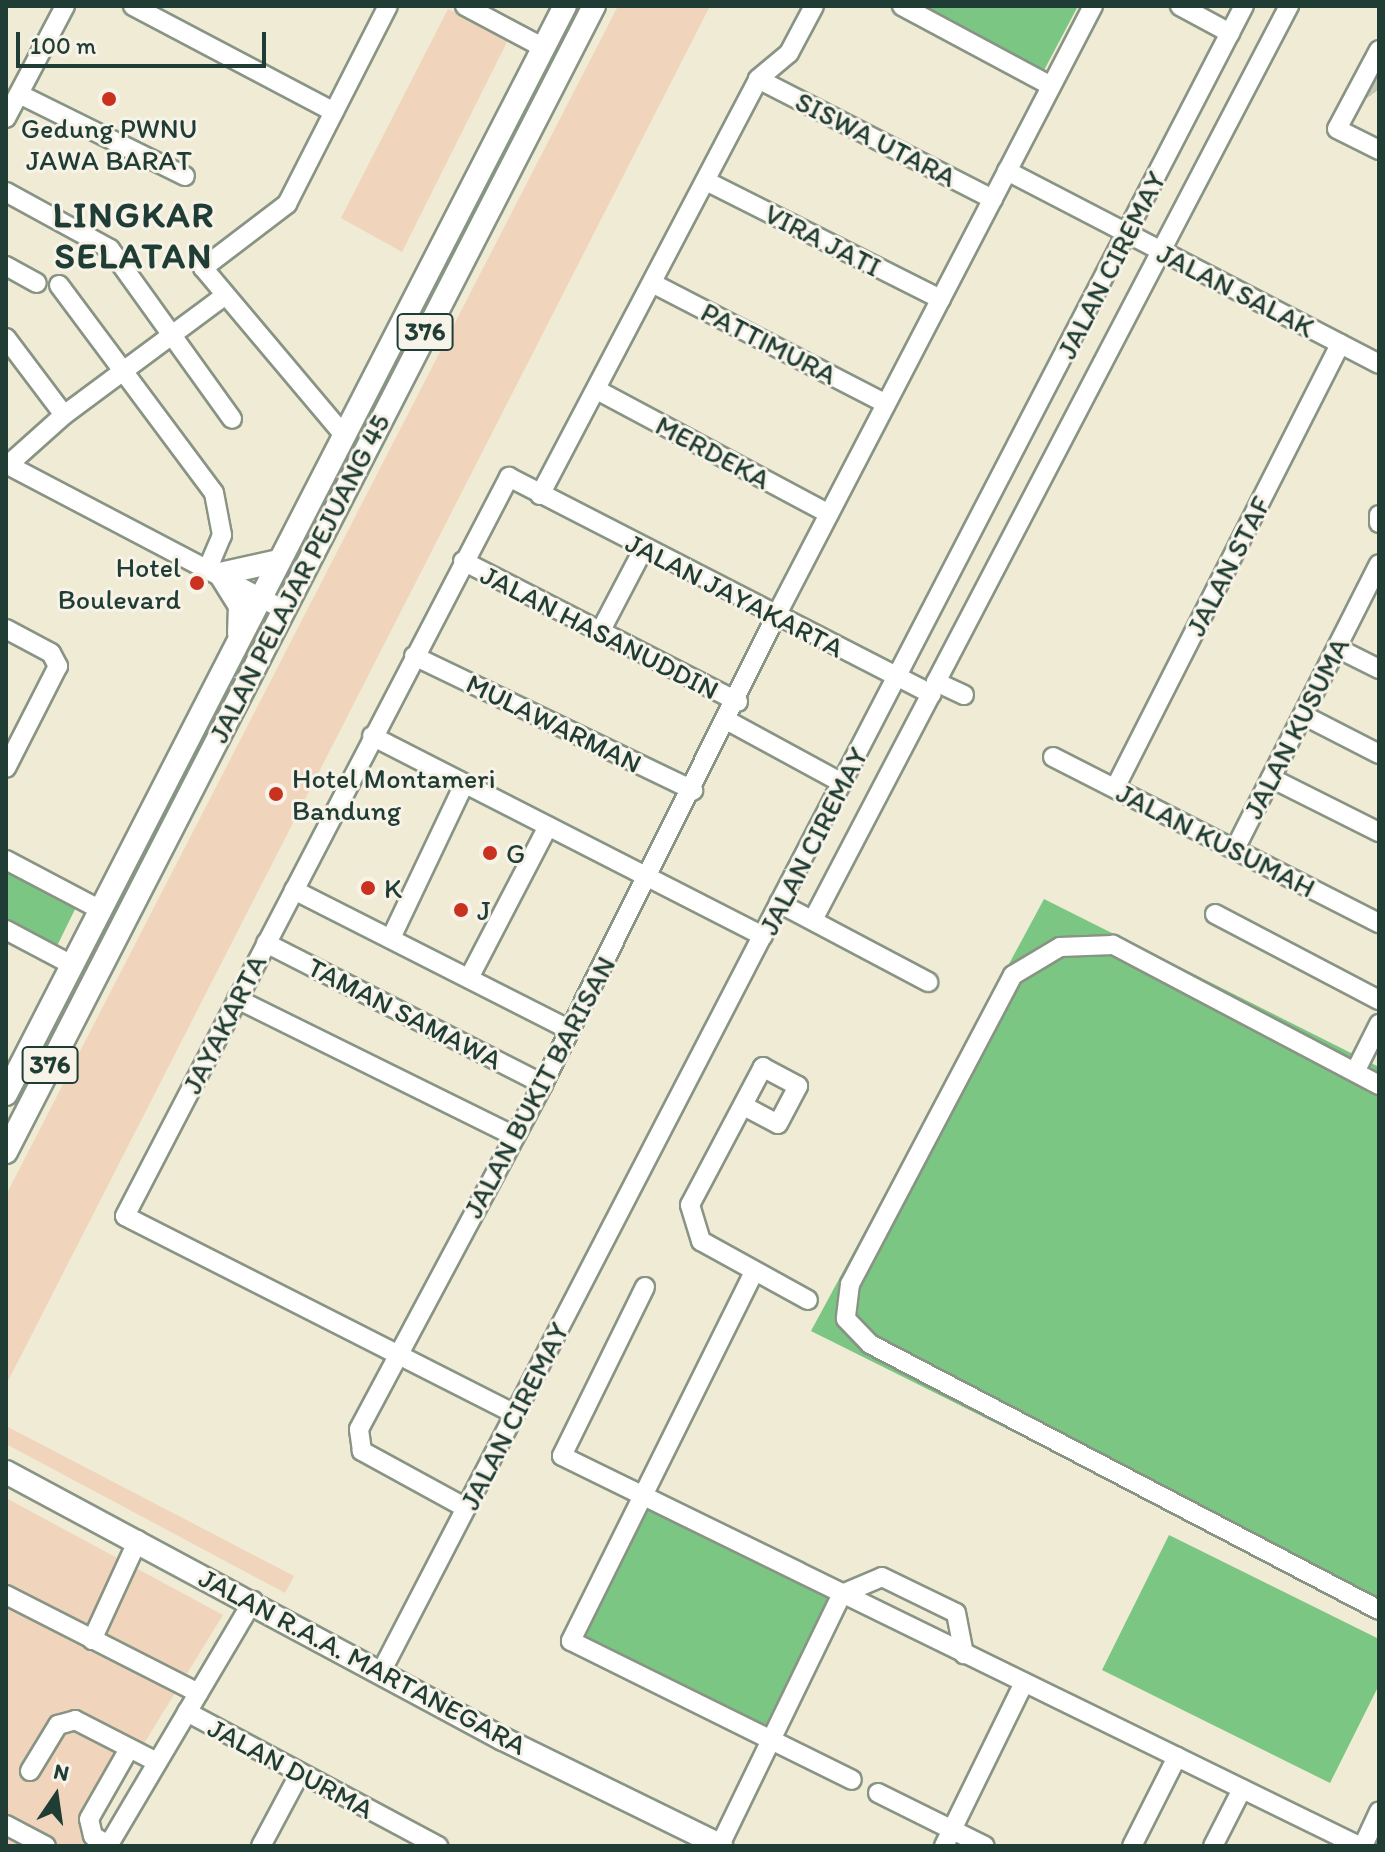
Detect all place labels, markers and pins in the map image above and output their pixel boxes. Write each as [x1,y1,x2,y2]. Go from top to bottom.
marker: Gedung PWNU JAWA BARAT [100,90,118,108]
place label: Gedung PWNU JAWA BARAT [21,111,197,177]
place label: Hotel Boulevard [58,550,181,616]
marker: Hotel Boulevard [188,574,206,592]
place label: Hotel Montameri Bandung [292,761,495,827]
marker: Hotel Montameri Bandung [267,785,285,803]
place label: G [506,836,525,870]
marker: G [481,844,499,862]
place label: K [384,871,402,905]
marker: K [359,879,377,897]
place label: J [477,893,491,927]
marker: J [452,901,470,919]

